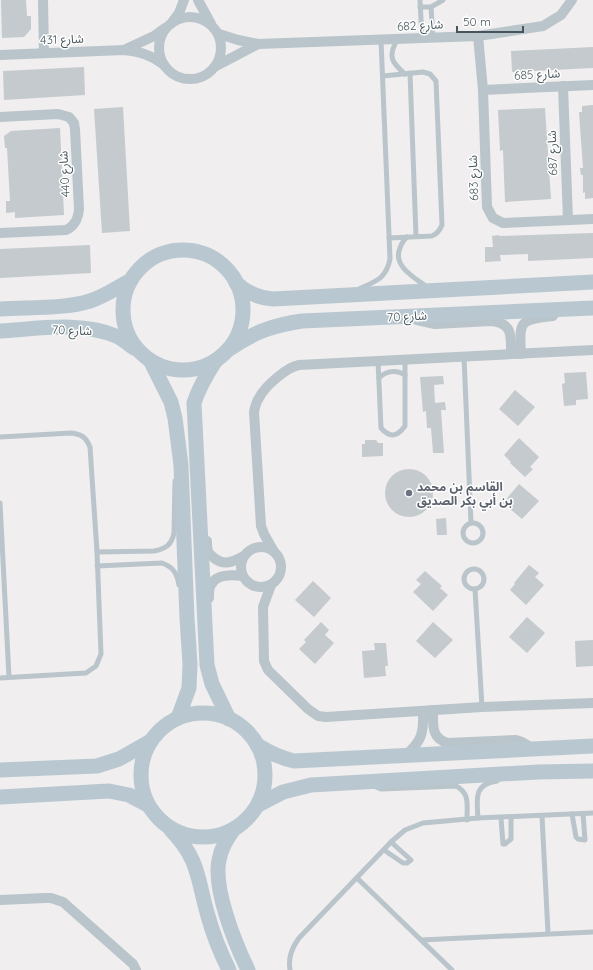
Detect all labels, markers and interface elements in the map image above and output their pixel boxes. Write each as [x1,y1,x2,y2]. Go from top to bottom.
scale bar [457,8,523,34]
text: 50 m [463,14,491,29]
street label: شارع 682 [397,16,444,36]
street label: شارع 431 [40,31,84,49]
street label: شارع 685 [514,65,561,85]
street label: شارع 687 [544,130,562,176]
street label: شارع 440 [55,150,75,198]
street label: شارع 683 [465,155,483,201]
street label: شارع 70 [387,307,427,327]
street label: شارع 70 [52,322,92,340]
place label: القاسم بن محمد بن أبي بكر الصديق [417,479,513,510]
marker: القاسم بن محمد بن أبي بكر الصديق [404,488,414,498]

